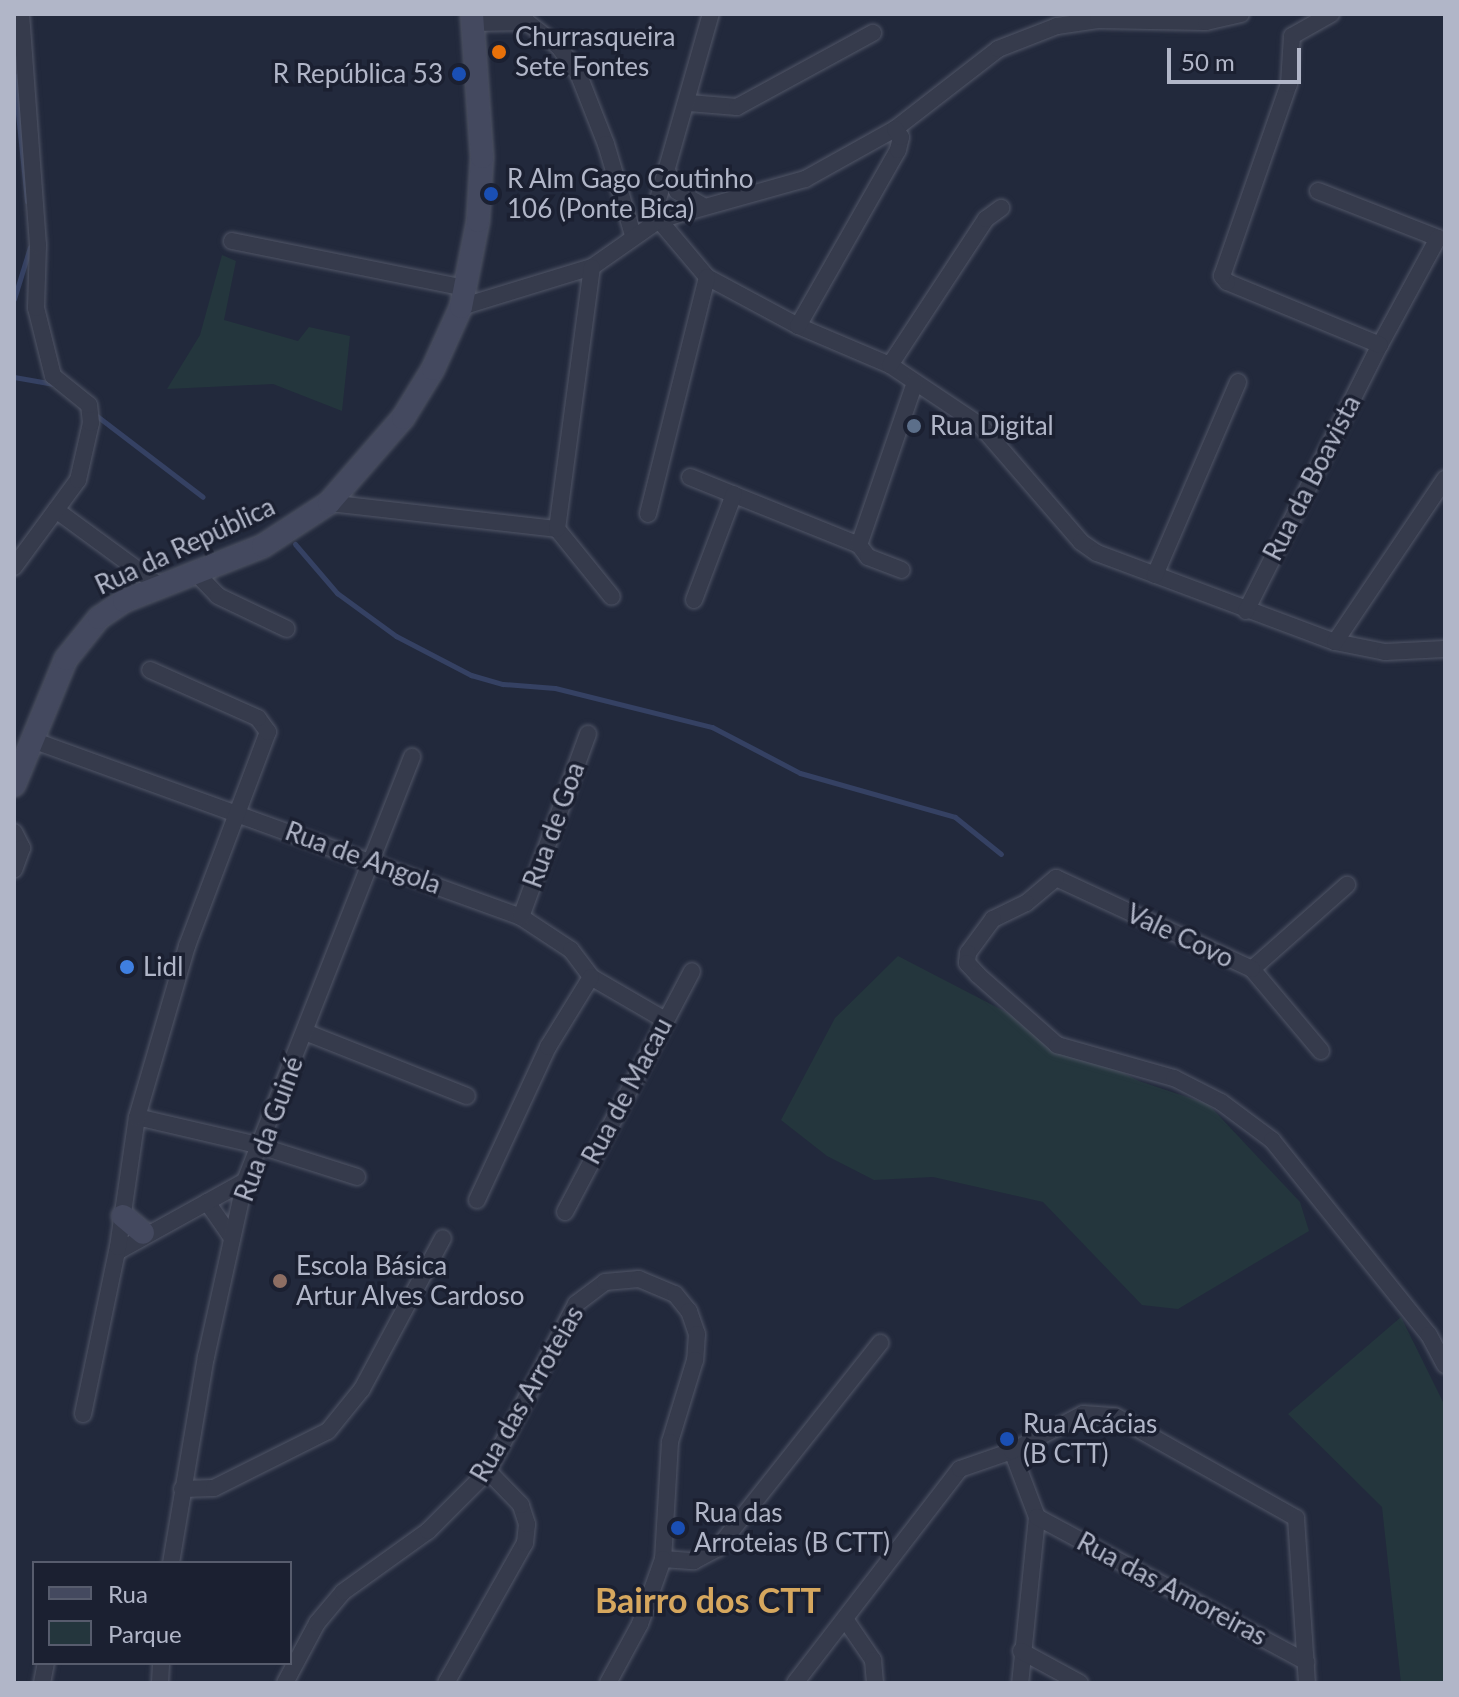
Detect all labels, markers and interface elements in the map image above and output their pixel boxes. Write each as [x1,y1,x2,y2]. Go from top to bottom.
place label: Churrasqueira Sete Fontes [515,21,675,82]
scale bar [1171,32,1305,82]
marker: Churrasqueira Sete Fontes [490,43,508,61]
text: 50 m [1181,47,1235,76]
place label: R República 53 [273,58,443,90]
marker: R República 53 [450,65,468,83]
place label: R Alm Gago Coutinho 106 (Ponte Bica) [507,163,754,224]
marker: R Alm Gago Coutinho 106 (Ponte Bica) [482,185,500,203]
street label: Rua da Boavista [1257,390,1367,566]
place label: Rua Digital [930,410,1054,442]
marker: Rua Digital [905,417,923,435]
street label: Rua da República [90,491,280,601]
street label: Rua de Goa [517,758,591,892]
street label: Rua de Angola [281,815,445,901]
street label: Vale Covo [1122,898,1238,974]
place label: Lidl [143,951,183,983]
marker: Lidl [118,958,136,976]
street label: Rua de Macau [575,1012,679,1170]
street label: Rua da Guiné [228,1052,310,1206]
place label: Escola Básica Artur Alves Cardoso [296,1250,526,1312]
marker: Escola Básica Artur Alves Cardoso [271,1272,289,1290]
street label: Rua das Arroteias [464,1300,590,1488]
place label: Rua Acácias (B CTT) [1023,1408,1158,1470]
marker: Rua Acácias (B CTT) [998,1430,1016,1448]
place label: Rua das Arroteias (B CTT) [694,1497,890,1558]
marker: Rua das Arroteias (B CTT) [669,1519,687,1537]
street label: Rua das Amoreiras [1071,1526,1273,1652]
legend [32,1561,292,1665]
text: Rua [108,1579,148,1608]
district label: Bairro dos CTT [595,1580,821,1620]
text: Parque [108,1619,182,1648]

